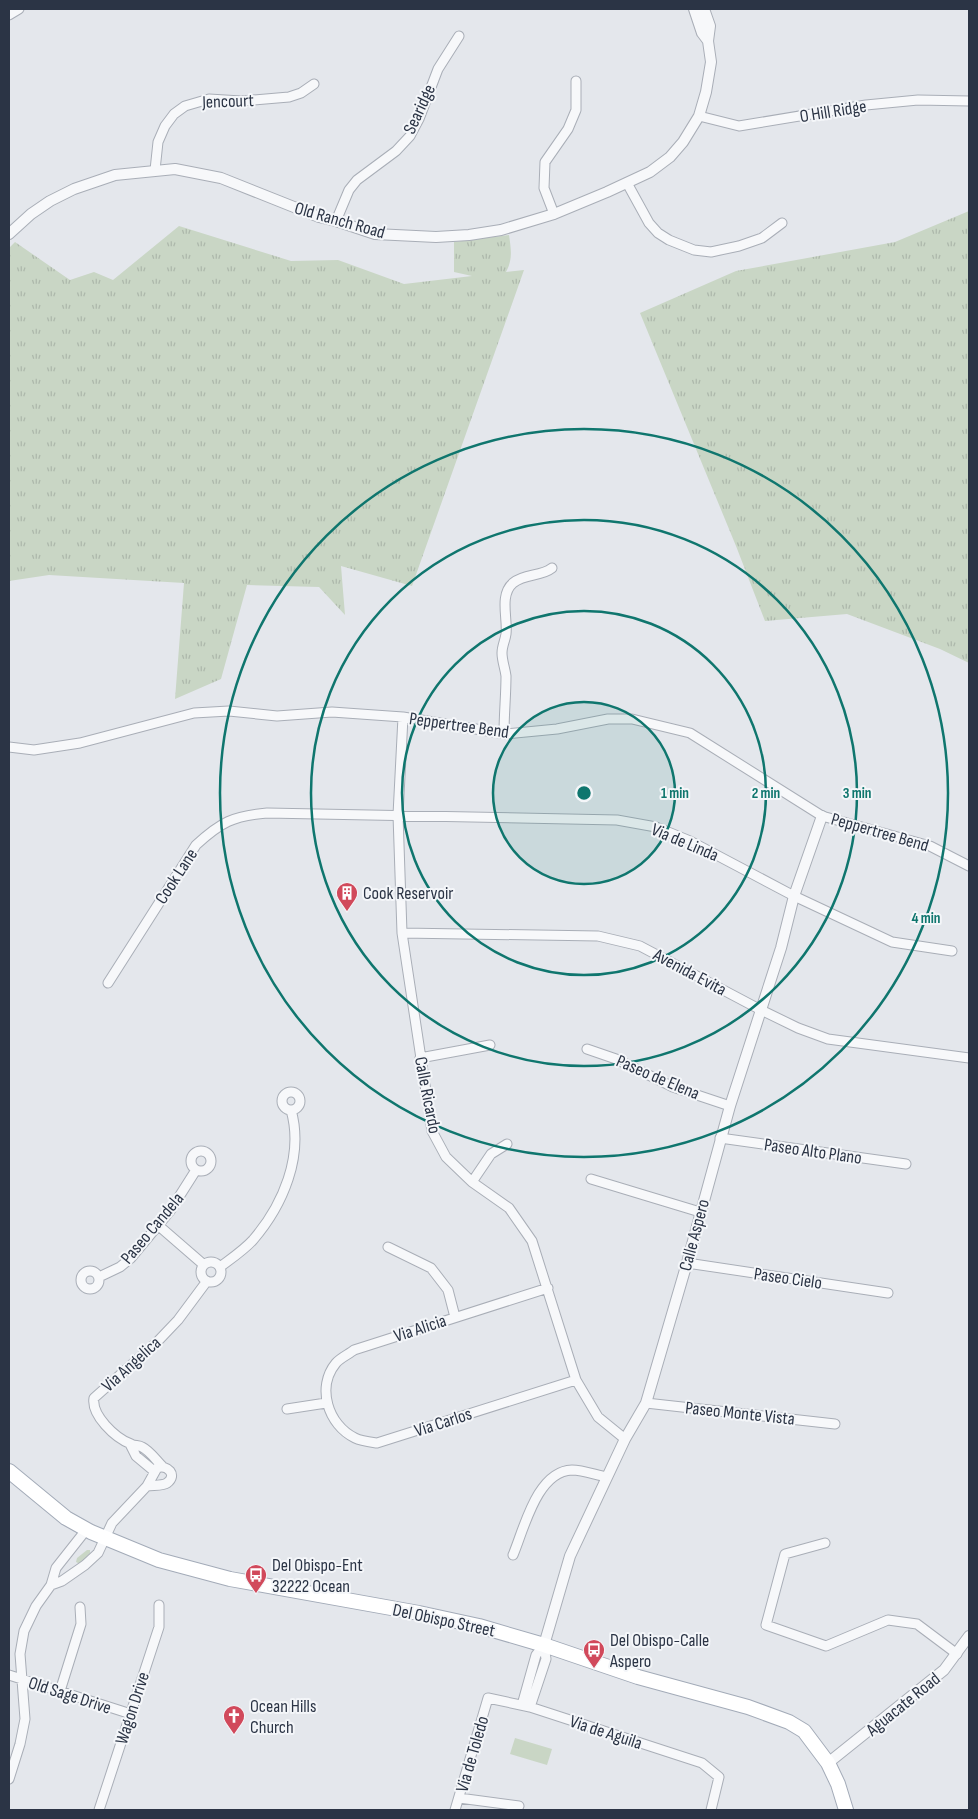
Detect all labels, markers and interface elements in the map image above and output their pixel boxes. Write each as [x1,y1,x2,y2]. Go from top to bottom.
street label: Searidge [399,81,440,137]
street label: Jencourt [201,90,255,113]
street label: O Hill Ridge [798,96,868,127]
street label: Old Ranch Road [292,198,387,243]
street label: Peppertree Bend [408,708,510,743]
centre of rings [575,784,593,802]
text: 1 min [661,784,689,803]
text: 2 min [752,784,780,803]
text: 3 min [843,784,871,803]
street label: Peppertree Bend [829,809,931,856]
street label: Via de Linda [648,819,722,866]
street label: Cook Lane [151,845,202,908]
building icon: Cook Reservoir [335,881,359,912]
place label: Cook Reservoir [363,883,453,904]
text: 4 min [912,909,940,928]
street label: Avenida Evita [649,944,730,1001]
street label: Paseo de Elena [613,1050,703,1104]
street label: Calle Ricardo [410,1055,445,1135]
street label: Paseo Alto Plano [763,1134,863,1169]
street label: Paseo Candela [117,1188,188,1268]
street label: Calle Aspero [675,1197,714,1273]
street label: Paseo Cielo [753,1263,823,1294]
street label: Via Alicia [391,1310,449,1347]
street label: Via Angelica [97,1332,165,1396]
street label: Paseo Monte Vista [684,1397,796,1430]
street label: Via Carlos [412,1403,474,1442]
place label: Del Obispo-Ent 32222 Ocean [272,1555,363,1597]
bus stop icon: Del Obispo-Ent 32222 Ocean [244,1563,268,1594]
street label: Del Obispo Street [391,1599,498,1642]
place label: Del Obispo-Calle Aspero [609,1630,709,1672]
bus stop icon: Del Obispo-Calle Aspero [582,1638,606,1669]
street label: Aguacate Road [861,1668,944,1741]
street label: Wagon Drive [111,1669,154,1747]
street label: Old Sage Drive [26,1672,114,1719]
place label: Ocean Hills Church [250,1696,316,1738]
church icon: Ocean Hills Church [222,1704,246,1735]
street label: Via de Aguila [567,1711,645,1754]
street label: Via de Toledo [452,1714,493,1795]

